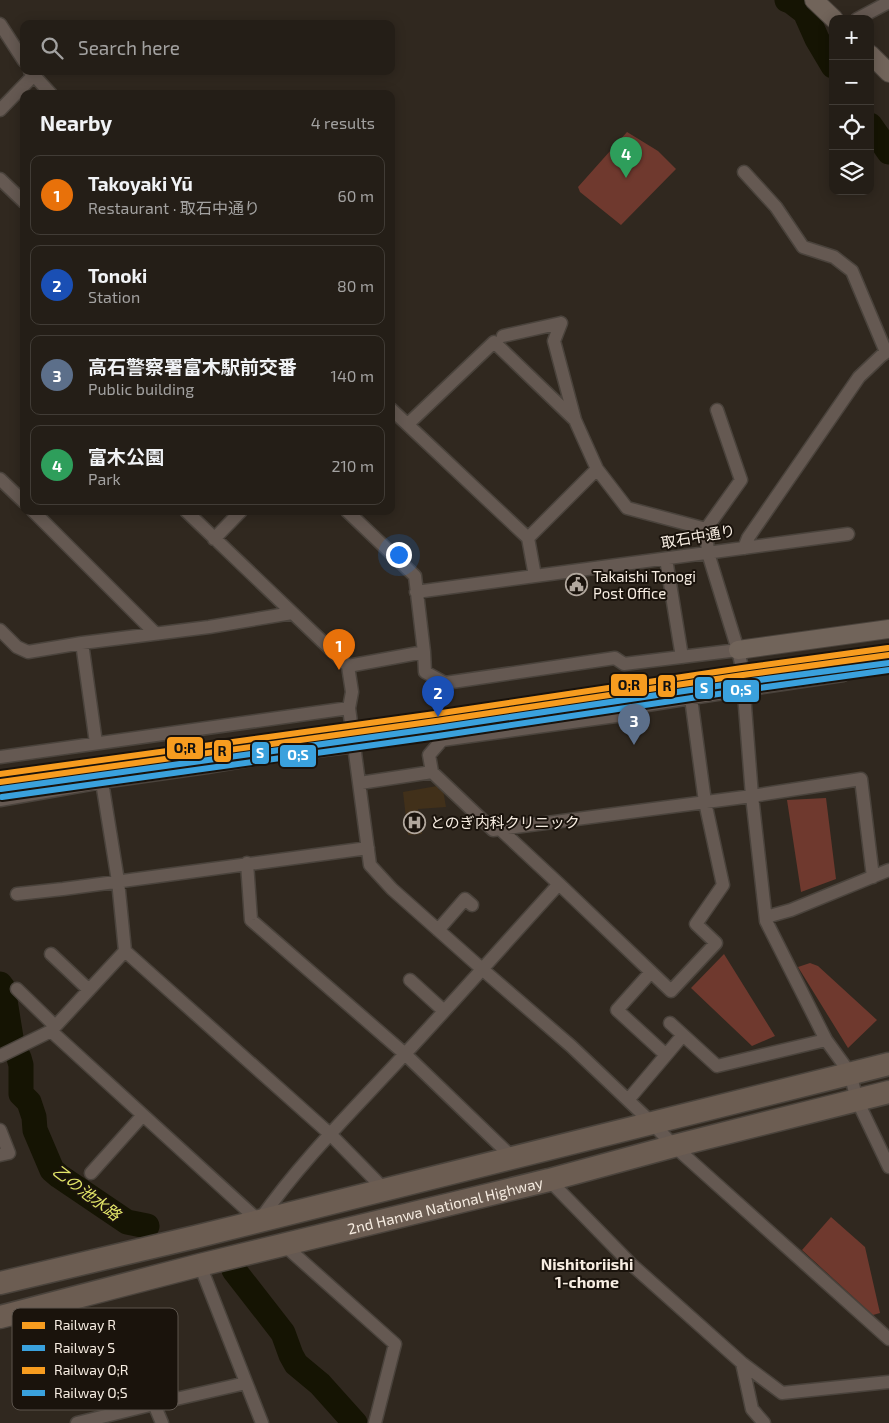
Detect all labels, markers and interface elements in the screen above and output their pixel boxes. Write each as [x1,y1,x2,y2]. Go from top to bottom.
map controls [829,15,874,195]
button: + [829,15,874,60]
search box [20,20,395,75]
icon: search [38,34,66,62]
text: Search here [78,36,180,59]
button: − [829,60,874,105]
button: locate [829,105,874,150]
text: Nearby [40,110,112,135]
text: 4 results [311,113,375,132]
pin: 4 [610,137,642,178]
button: layers [829,150,874,195]
text: Takoyaki Yū [88,172,193,195]
text: 1 [54,186,60,205]
text: 60 m [338,186,374,205]
text: Restaurant · 取石中通り [88,198,260,217]
text: Tonoki [88,264,147,287]
text: 2 [52,276,62,295]
text: 80 m [337,276,374,295]
text: Station [88,287,140,306]
text: 高石警察署富木駅前交番 [88,355,297,378]
text: 3 [52,366,62,385]
text: 140 m [331,366,374,385]
text: Public building [88,379,194,398]
text: 富木公園 [88,445,164,468]
text: 4 [52,456,62,475]
text: 210 m [331,456,374,475]
text: Park [88,469,121,488]
street label: 取石中通り [659,521,737,551]
your location [386,542,412,568]
place label: Takaishi Tonogi Post Office [593,567,696,602]
public building icon: Takaishi Tonogi Post Office [565,573,589,597]
pin: 1 [323,629,355,670]
line badge: O;R [610,673,648,697]
line badge: R [657,674,676,698]
pin: 2 [422,676,454,717]
text: O;R [618,676,640,693]
line badge: S [694,676,714,700]
text: R [662,677,672,694]
text: S [700,679,708,696]
line badge: O;S [722,679,760,703]
text: O;S [730,681,752,698]
pin: 3 [618,704,650,745]
line badge: O;R [166,736,204,760]
text: O;R [174,739,196,756]
line badge: R [213,739,232,763]
line badge: S [251,741,270,765]
text: R [217,742,227,759]
text: S [256,744,264,761]
line badge: O;S [279,744,317,768]
text: O;S [287,746,309,763]
hospital icon: とのぎ内科クリニック [402,810,426,834]
place label: とのぎ内科クリニック [430,813,580,831]
water label: 乙の池水路 [49,1160,126,1225]
street label: 2nd Hanwa National Highway [346,1173,545,1238]
district label: Nishitoriishi 1-chome [541,1254,633,1291]
legend [12,1308,178,1410]
text: Railway R [54,1316,116,1333]
text: Railway S [54,1339,115,1356]
text: Railway O;R [54,1361,129,1378]
text: Railway O;S [54,1384,128,1401]

